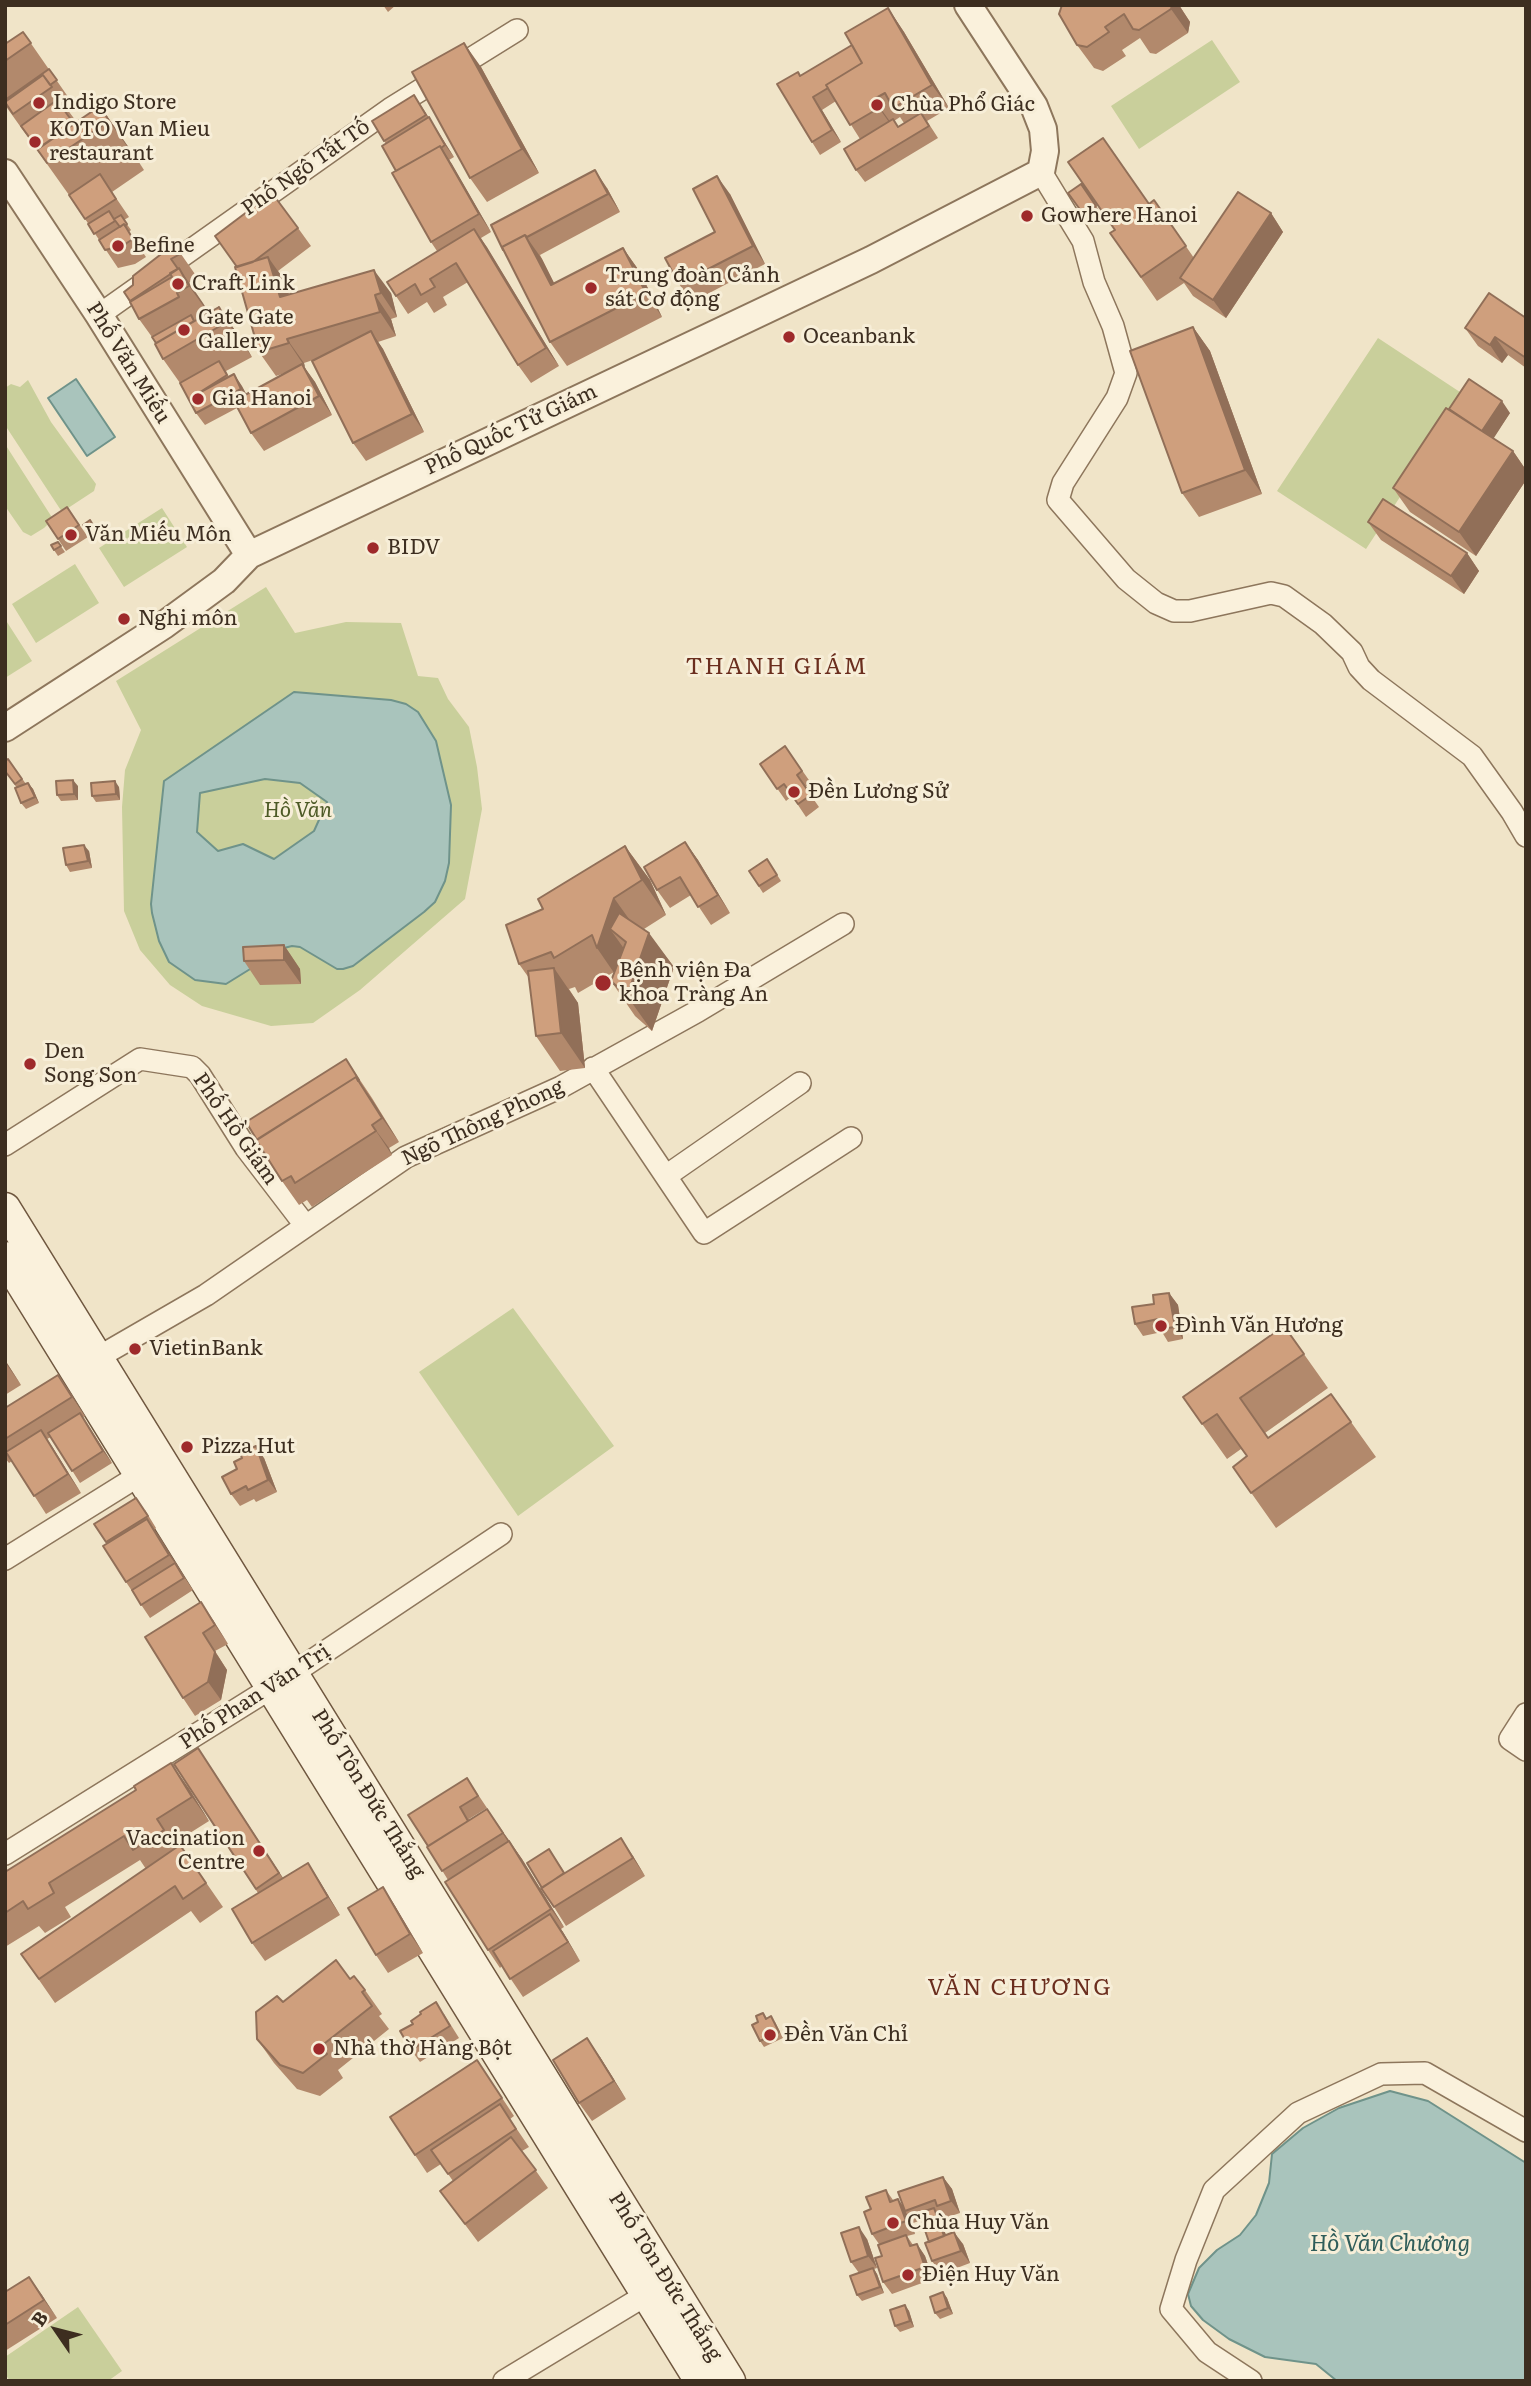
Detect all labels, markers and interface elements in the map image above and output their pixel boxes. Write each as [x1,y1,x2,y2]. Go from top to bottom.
place label: Indigo Store [53,90,176,116]
place label: Chùa Phổ Giác [891,92,1035,118]
marker: Indigo Store [31,95,47,111]
marker: Chùa Phổ Giác [869,97,885,113]
street label: Phố Ngô Tất Tố [237,114,375,222]
place label: KOTO Van Mieu restaurant [49,117,210,167]
marker: KOTO Van Mieu restaurant [27,134,43,150]
place label: Gowhere Hanoi [1041,203,1198,229]
marker: Gowhere Hanoi [1019,208,1035,224]
place label: Befine [132,233,195,259]
marker: Befine [110,238,126,254]
place label: Trung đoàn Cảnh sát Cơ động [605,263,780,313]
place label: Craft Link [192,271,295,297]
marker: Craft Link [170,276,186,292]
marker: Trung đoàn Cảnh sát Cơ động [583,280,599,296]
street label: Phố Văn Miếu [81,298,175,428]
place label: Gate Gate Gallery [198,305,294,355]
marker: Gate Gate Gallery [176,322,192,338]
place label: Oceanbank [803,324,915,350]
marker: Oceanbank [781,329,797,345]
street label: Phố Quốc Tử Giám [421,379,601,481]
place label: Gia Hanoi [212,386,312,412]
marker: Gia Hanoi [190,391,206,407]
place label: Văn Miếu Môn [85,522,232,548]
marker: Văn Miếu Môn [63,527,79,543]
place label: BIDV [387,535,440,561]
marker: BIDV [365,540,381,556]
place label: Nghi môn [138,606,237,632]
marker: Nghi môn [116,611,132,627]
district label: THANH GIÁM [687,653,867,681]
place label: Đền Lương Sử [808,779,949,805]
marker: Đền Lương Sử [786,784,802,800]
park label: Hồ Văn [264,798,332,824]
place label: Bệnh viện Đa khoa Tràng An [619,958,768,1008]
marker: Bệnh viện Đa khoa Tràng An [593,973,613,993]
place label: Den Song Son [44,1039,137,1089]
marker: Den Song Son [22,1056,38,1072]
street label: Phố Hồ Giám [187,1068,283,1190]
street label: Ngõ Thông Phong [398,1074,568,1172]
place label: Đình Văn Hương [1175,1313,1343,1339]
marker: Đình Văn Hương [1153,1318,1169,1334]
place label: VietinBank [149,1336,263,1362]
marker: VietinBank [127,1341,143,1357]
place label: Pizza Hut [201,1434,295,1460]
marker: Pizza Hut [179,1439,195,1455]
street label: Phố Phan Văn Trị [175,1639,335,1755]
street label: Phố Tôn Đức Thắng [306,1705,430,1883]
place label: Vaccination Centre [126,1826,245,1876]
marker: Vaccination Centre [251,1843,267,1859]
district label: VĂN CHƯƠNG [929,1974,1111,2002]
place label: Đền Văn Chỉ [784,2022,908,2048]
marker: Đền Văn Chỉ [762,2027,778,2043]
place label: Nhà thờ Hàng Bột [333,2036,512,2062]
marker: Nhà thờ Hàng Bột [311,2041,327,2057]
street label: Phố Tôn Đức Thắng [603,2188,727,2366]
place label: Chùa Huy Văn [907,2210,1049,2236]
marker: Chùa Huy Văn [885,2215,901,2231]
water label: Hồ Văn Chương [1310,2230,1470,2258]
place label: Điện Huy Văn [922,2262,1060,2288]
marker: Điện Huy Văn [900,2267,916,2283]
north arrow [21,2295,91,2365]
text: B [24,2305,54,2331]

